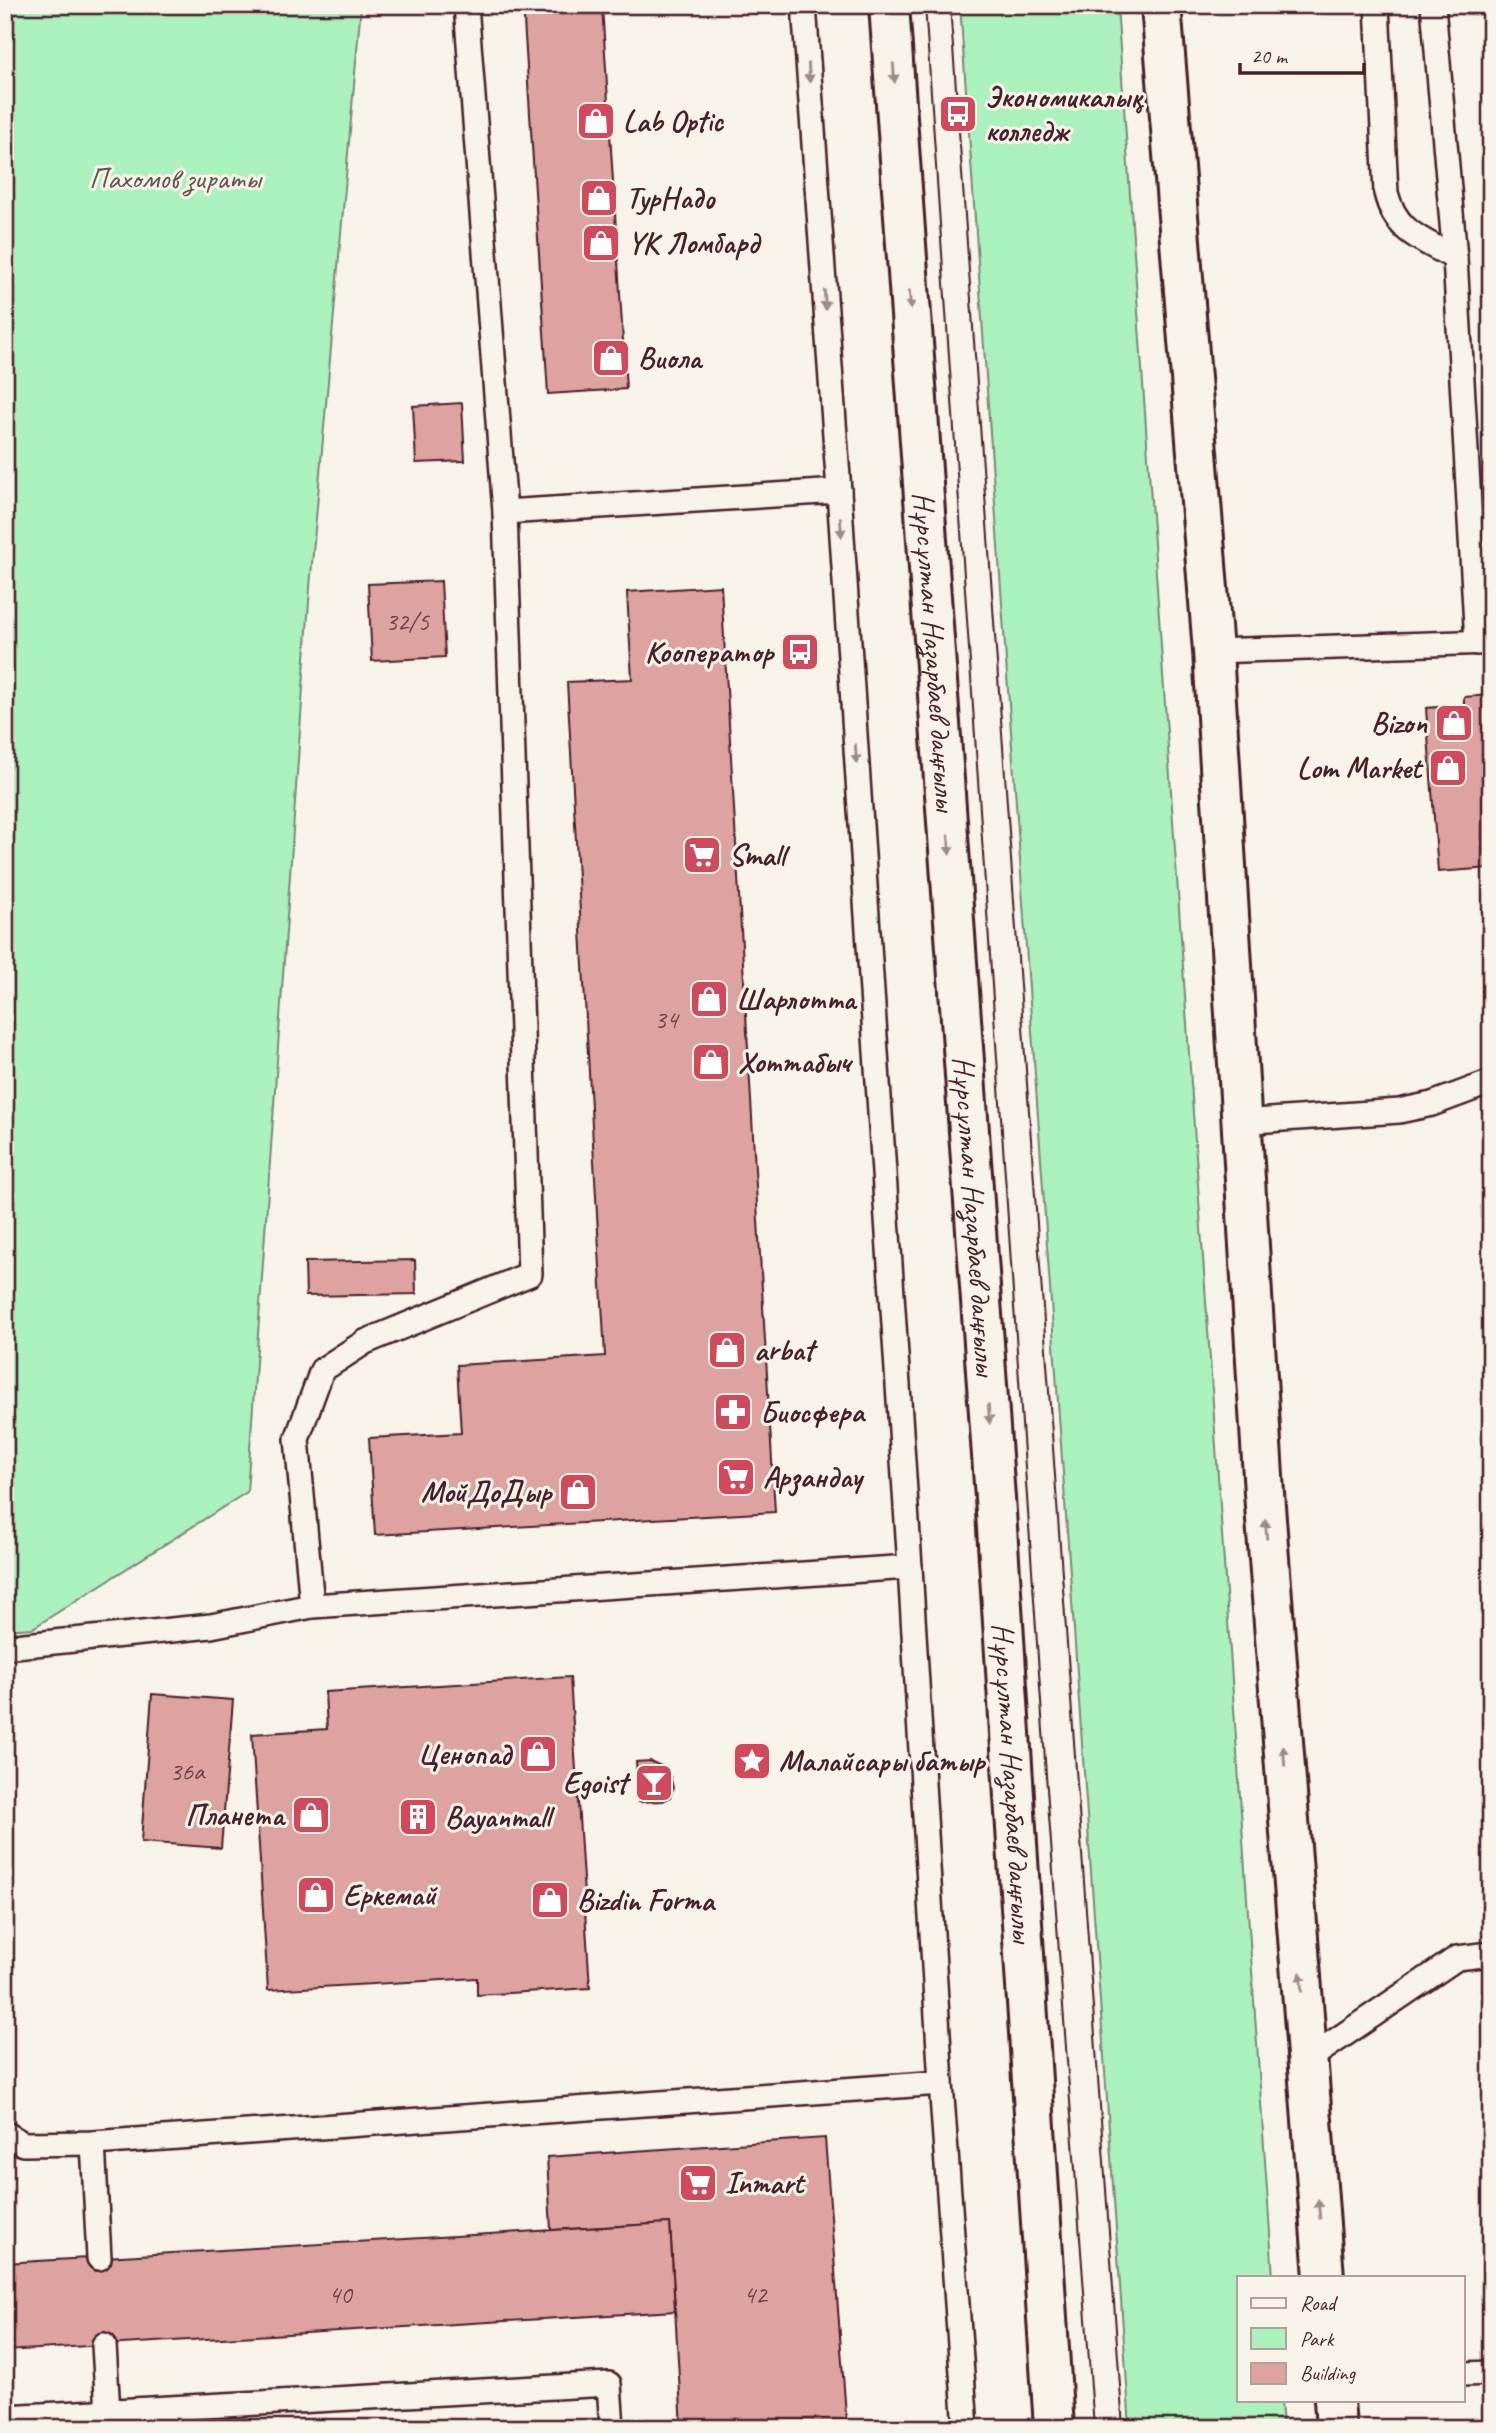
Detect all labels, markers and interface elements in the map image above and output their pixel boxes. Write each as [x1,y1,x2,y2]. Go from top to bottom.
scale bar [1240,32,1365,76]
text: 20 m [1251,43,1289,69]
one-way arrow [803,63,814,85]
one-way arrow [889,63,900,85]
place label: Экономикалық колледж [985,78,1145,150]
bus stop icon: Экономикалық колледж [937,93,979,135]
shop icon: Lab Optic [575,100,617,142]
place label: Lab Optic [623,102,725,140]
park label: Пахомов зираты [89,159,263,197]
shop icon: ТурНадо [578,177,620,219]
place label: ТурНадо [626,179,717,217]
shop icon: YK Ломбард [580,222,622,264]
place label: YK Ломбард [628,224,762,262]
one-way arrow [820,289,831,311]
one-way arrow [905,289,916,311]
shop icon: Виола [590,337,632,379]
place label: Виола [638,339,704,377]
street label: Нұрсұлтан Назарбаев даңғылы [905,490,965,815]
one-way arrow [836,516,847,538]
house number: 32/5 [385,605,430,638]
bus stop icon: Кооператор [779,631,821,673]
place label: Кооператор [645,633,776,671]
shop icon: Bizon [1433,702,1475,744]
place label: Bizon [1371,704,1428,742]
one-way arrow [851,743,862,765]
shop icon: Lom Market [1427,747,1469,789]
place label: Lom Market [1297,749,1424,787]
supermarket icon: Small [681,834,723,876]
one-way arrow [943,834,954,856]
place label: Small [729,836,791,874]
shop icon: Шарлотта [688,978,730,1020]
place label: Шарлотта [736,980,858,1018]
house number: 34 [654,1003,680,1036]
shop icon: Хоттабыч [690,1041,732,1083]
place label: Хоттабыч [738,1043,854,1081]
street label: Нұрсұлтан Назарбаев даңғылы [945,1055,1005,1379]
shop icon: arbat [706,1329,748,1371]
place label: arbat [754,1331,819,1369]
pharmacy icon: Биосфера [712,1391,754,1433]
place label: Биосфера [760,1393,866,1431]
one-way arrow [984,1403,995,1425]
supermarket icon: Арзандау [715,1456,757,1498]
place label: Арзандау [763,1458,865,1497]
shop icon: МойДоДыр [557,1471,599,1513]
place label: МойДоДыр [421,1473,554,1511]
one-way arrow [1260,1518,1271,1540]
street label: Нұрсұлтан Назарбаев даңғылы [984,1622,1042,1946]
shop icon: Ценопад [517,1733,559,1775]
place label: Ценопад [418,1735,514,1773]
place icon: Малайсары батыр [731,1740,773,1782]
place label: Малайсары батыр [779,1742,987,1780]
one-way arrow [1278,1744,1289,1766]
house number: 36а [170,1755,206,1788]
bar icon: Egoist [633,1762,675,1804]
place label: Egoist [563,1764,632,1802]
shop icon: Планета [290,1794,332,1836]
place label: Планета [186,1796,287,1834]
building icon: Bayanmall [397,1796,439,1838]
place label: Bayanmall [445,1798,556,1836]
shop icon: Еркемай [295,1874,337,1916]
place label: Еркемай [343,1876,438,1914]
shop icon: Bizdin Forma [529,1879,571,1921]
place label: Bizdin Forma [577,1881,716,1919]
one-way arrow [1295,1971,1306,1993]
supermarket icon: Inmart [677,2162,719,2204]
place label: Inmart [725,2164,806,2202]
one-way arrow [1313,2198,1324,2220]
legend [1237,2276,1464,2402]
house number: 40 [328,2278,354,2311]
house number: 42 [743,2278,769,2311]
text: Road [1300,2290,1339,2316]
text: Park [1300,2326,1335,2352]
text: Building [1300,2360,1357,2386]

